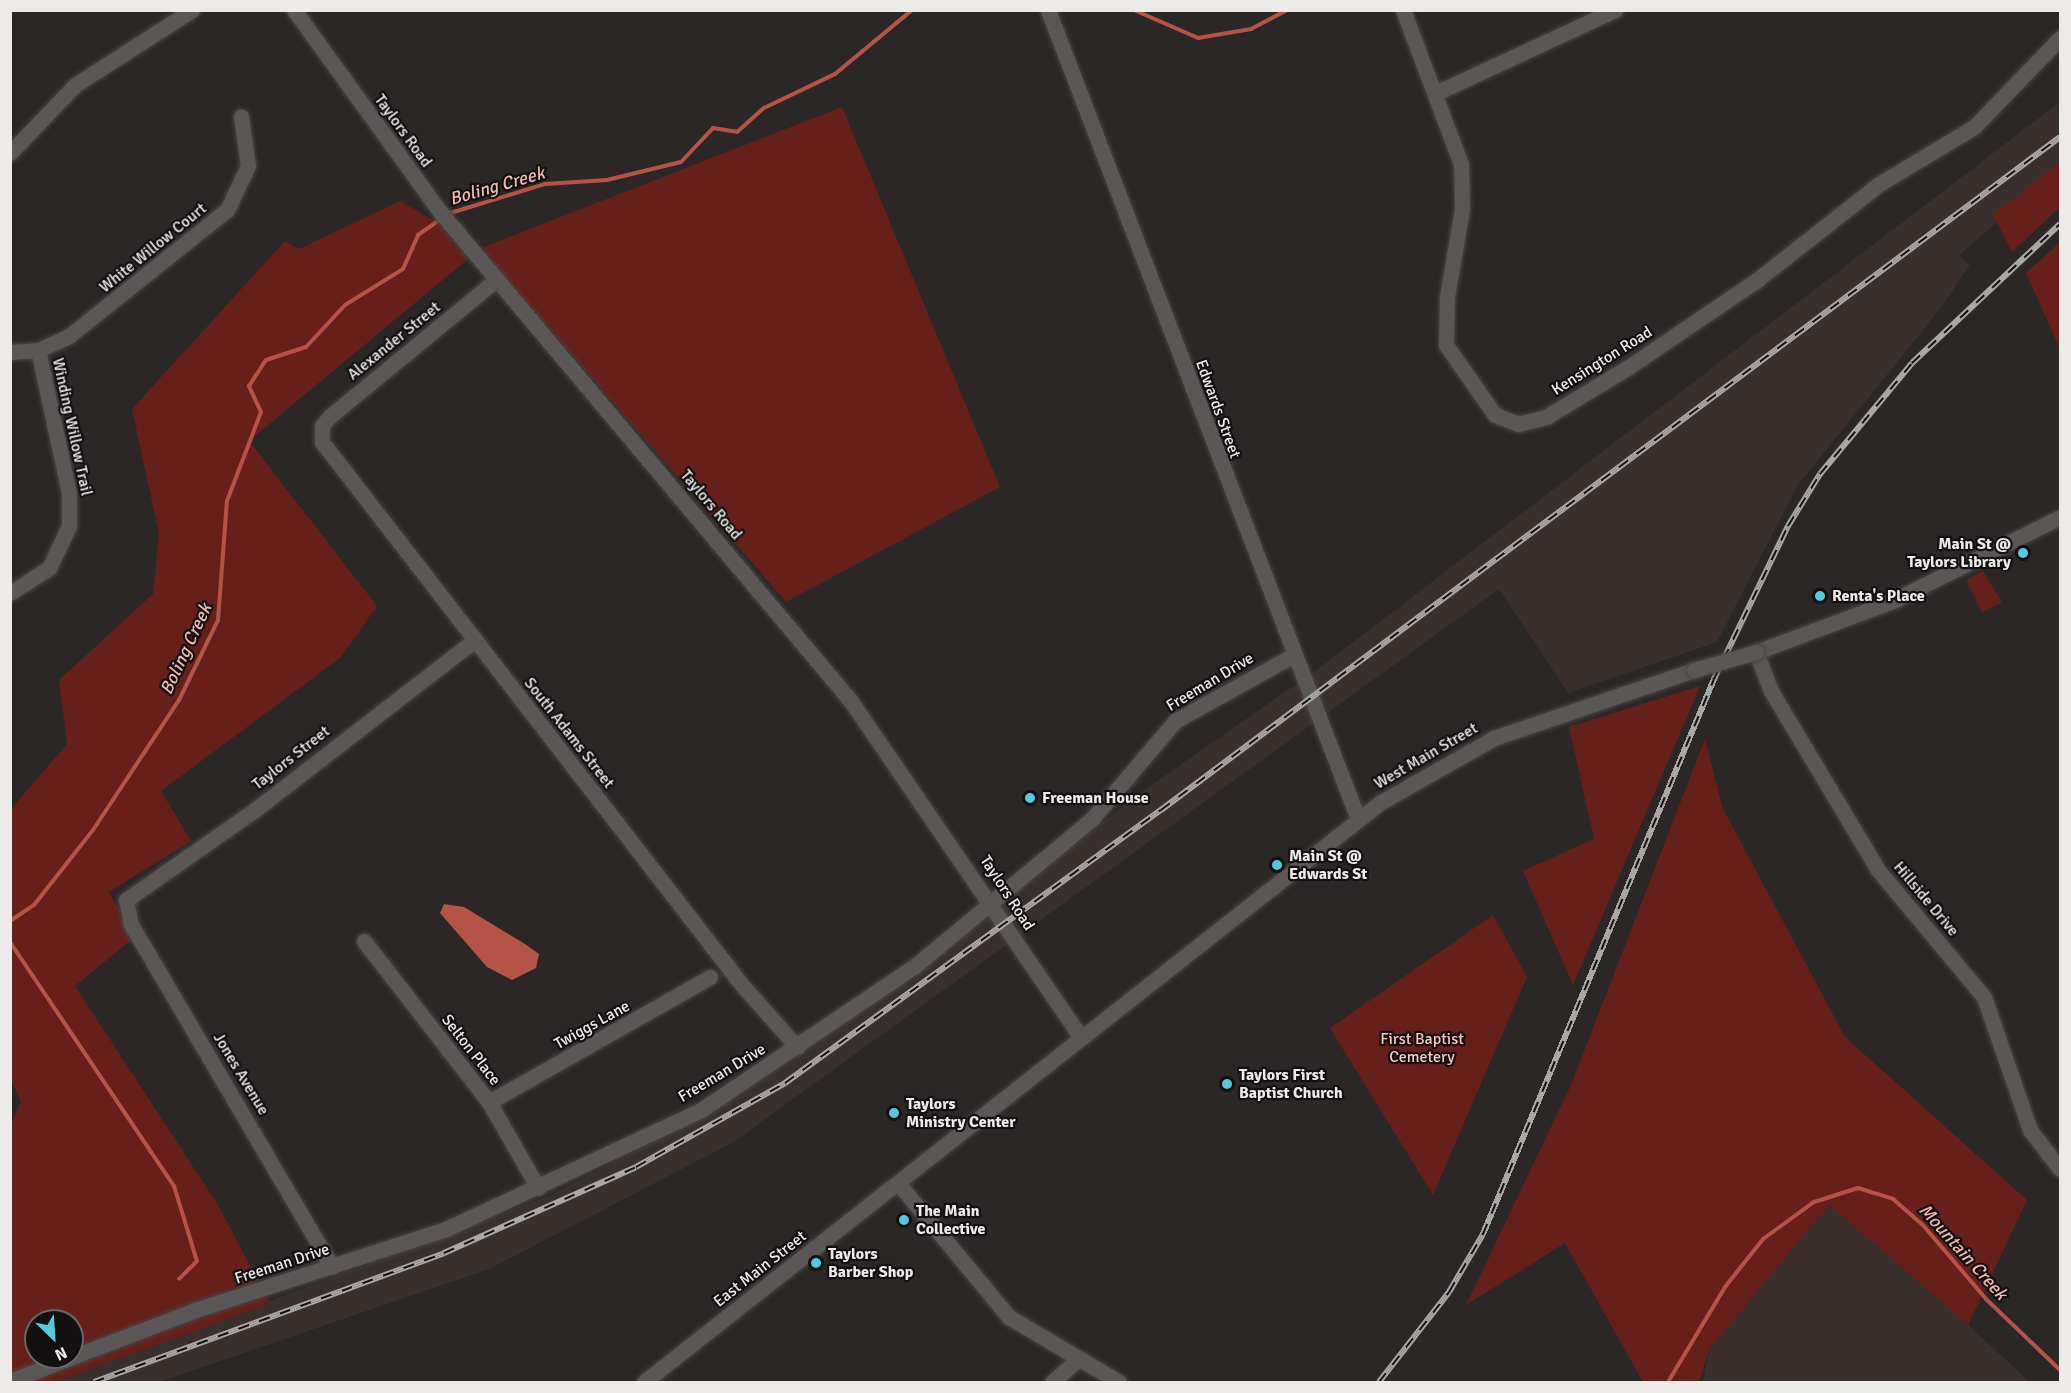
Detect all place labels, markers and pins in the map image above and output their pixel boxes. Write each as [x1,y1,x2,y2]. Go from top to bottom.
place label: Main St @ Taylors Library [1907,534,2011,572]
marker: Main St @ Taylors Library [2016,546,2030,560]
place label: Renta's Place [1832,586,1925,606]
marker: Renta's Place [1813,589,1827,603]
place label: Freeman House [1042,788,1149,808]
marker: Freeman House [1023,791,1037,805]
place label: Main St @ Edwards St [1289,846,1367,884]
marker: Main St @ Edwards St [1270,858,1284,872]
place label: Taylors First Baptist Church [1239,1065,1343,1103]
marker: Taylors First Baptist Church [1220,1077,1234,1091]
place label: Taylors Ministry Center [906,1094,1016,1132]
marker: Taylors Ministry Center [887,1106,901,1120]
place label: The Main Collective [916,1201,985,1239]
marker: The Main Collective [897,1213,911,1227]
place label: Taylors Barber Shop [828,1244,913,1282]
marker: Taylors Barber Shop [809,1256,823,1270]

